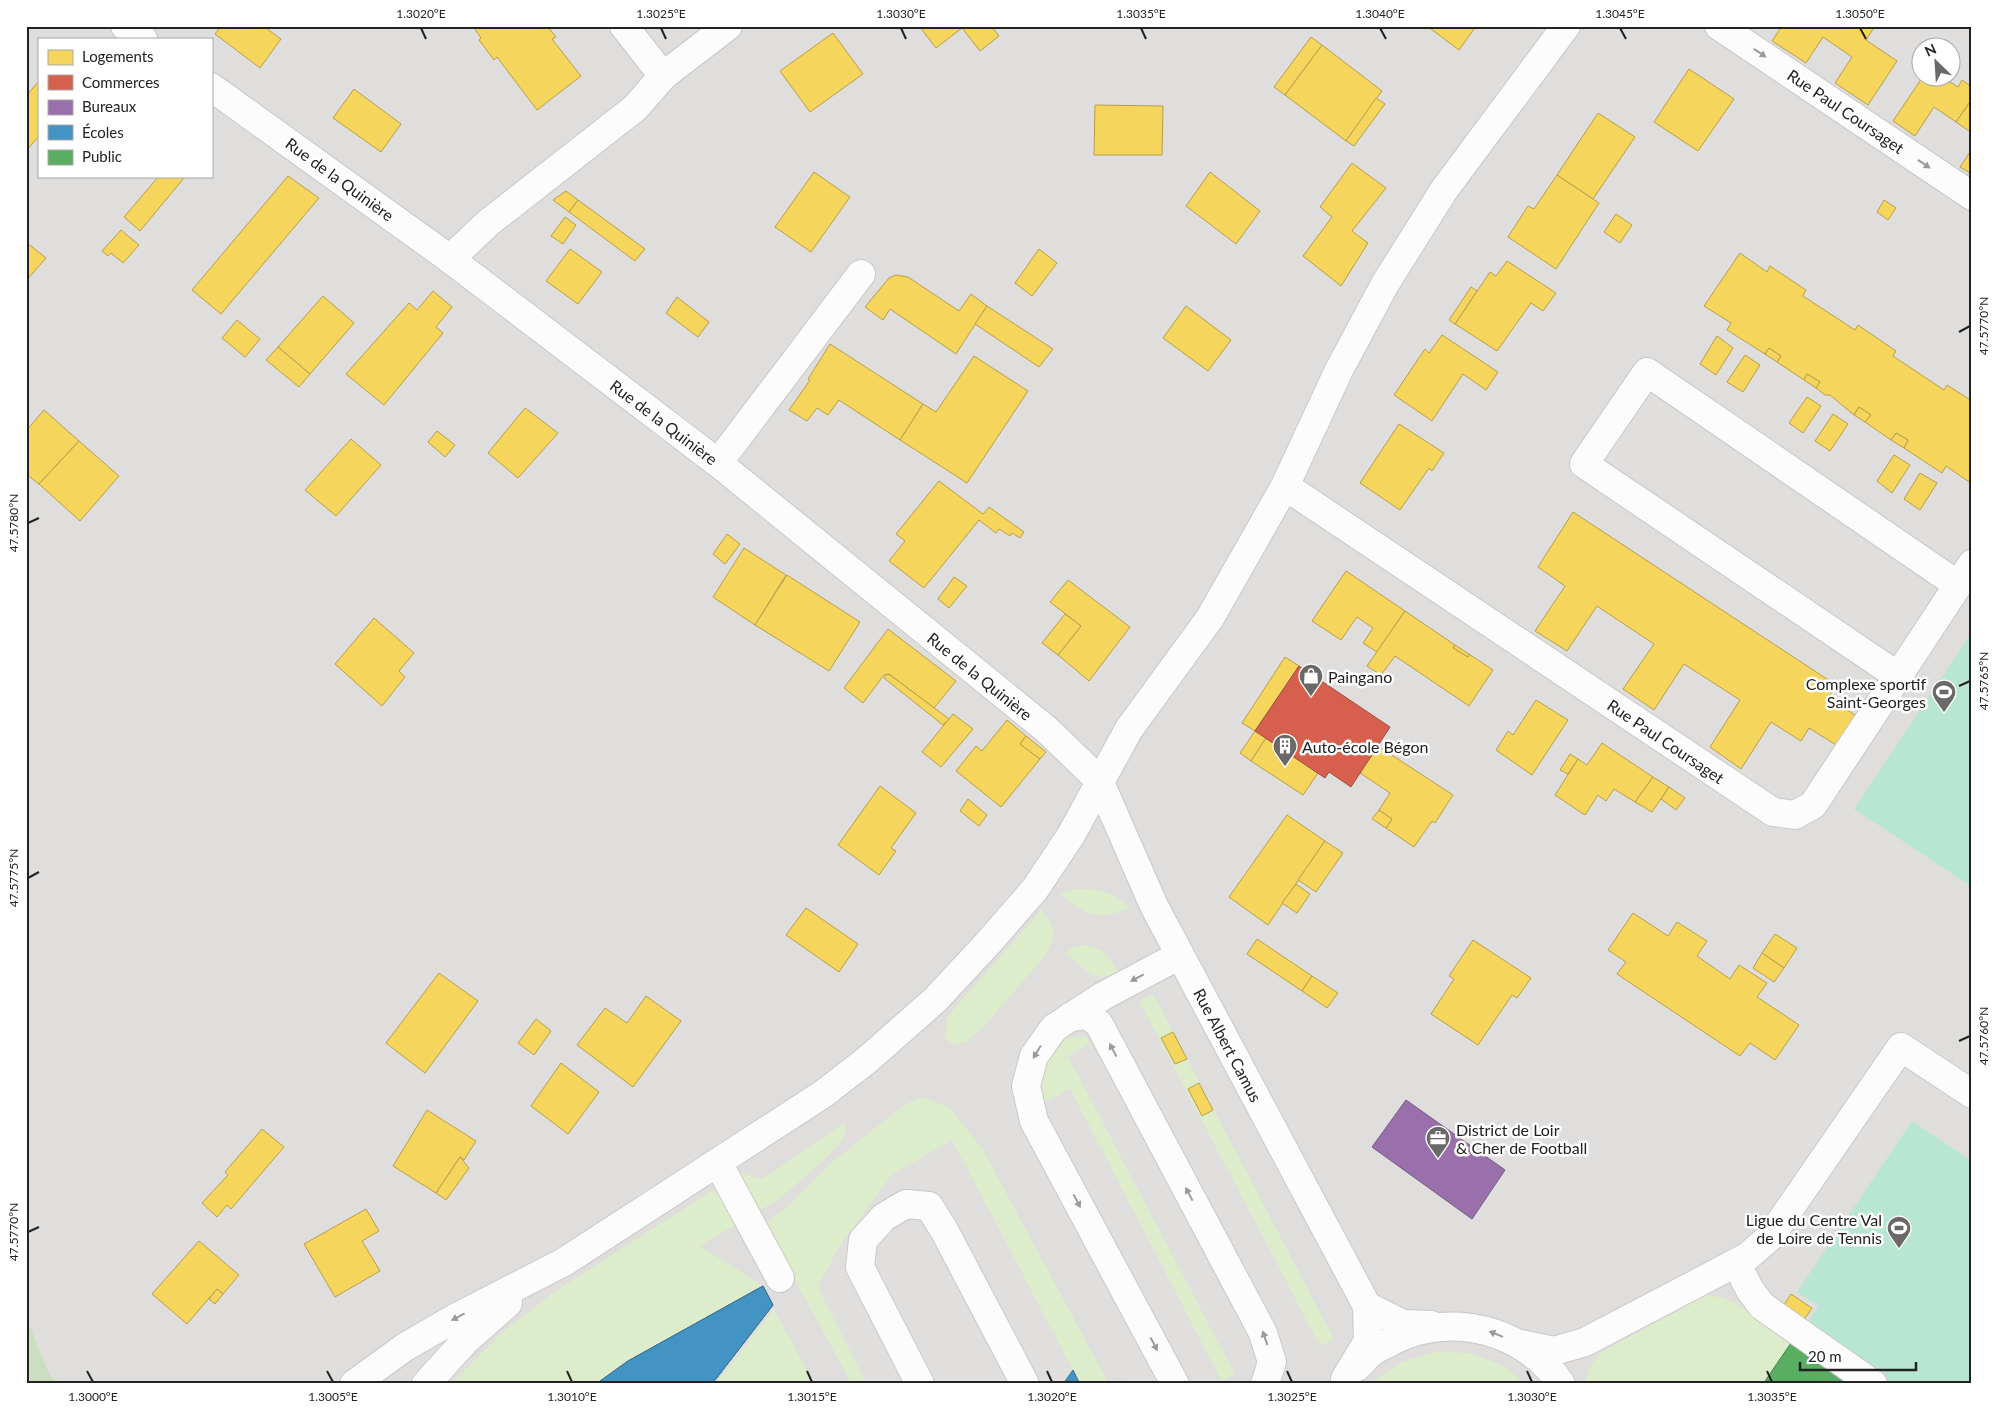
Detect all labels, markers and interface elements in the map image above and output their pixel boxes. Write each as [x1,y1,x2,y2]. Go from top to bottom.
text: 1.3020°E [396,6,446,21]
text: 1.3025°E [636,6,686,21]
text: 1.3030°E [876,6,926,21]
text: 1.3035°E [1116,6,1166,21]
text: 1.3040°E [1355,6,1405,21]
text: 1.3045°E [1595,6,1645,21]
text: 1.3050°E [1835,6,1885,21]
legend [38,38,212,178]
north arrow [1910,38,1960,88]
text: N [1922,40,1939,60]
text: Logements [82,47,154,65]
one-way arrow [1753,49,1767,58]
street label: Rue Paul Coursaget [1784,65,1908,157]
text: Commerces [82,73,160,91]
text: Bureaux [82,97,137,115]
text: Écoles [82,123,124,141]
street label: Rue de la Quinière [282,133,398,225]
text: Public [82,147,122,165]
one-way arrow [1917,159,1931,168]
text: 47.5770°N [1976,297,1991,355]
street label: Rue de la Quinière [607,376,721,468]
text: 47.5780°N [6,494,21,552]
street label: Rue de la Quinière [924,628,1036,724]
text: 47.5765°N [1976,652,1991,710]
shop icon: Paingano [1298,663,1324,697]
place label: Paingano [1328,667,1392,686]
place label: Complexe sportif Saint-Georges [1806,674,1926,711]
sports icon: Complexe sportif Saint-Georges [1931,679,1957,713]
street label: Rue Paul Coursaget [1604,695,1728,787]
building icon: Auto-école Bégon [1272,733,1298,767]
place label: Auto-école Bégon [1302,737,1428,756]
text: 47.5775°N [6,849,21,907]
one-way arrow [1130,974,1144,982]
street label: Rue Albert Camus [1190,985,1266,1105]
text: 47.5760°N [1976,1007,1991,1065]
one-way arrow [1109,1043,1117,1057]
one-way arrow [1033,1046,1042,1059]
place label: District de Loir & Cher de Football [1456,1120,1587,1157]
office icon: District de Loir & Cher de Football [1425,1125,1451,1159]
one-way arrow [1185,1187,1194,1200]
one-way arrow [1072,1194,1081,1207]
text: 47.5770°N [6,1203,21,1261]
place label: Ligue du Centre Val de Loire de Tennis [1746,1210,1882,1247]
sports icon: Ligue du Centre Val de Loire de Tennis [1886,1215,1912,1249]
one-way arrow [451,1313,465,1321]
one-way arrow [1260,1330,1268,1345]
one-way arrow [1488,1330,1503,1338]
one-way arrow [1149,1337,1158,1351]
scale bar [1800,1340,1917,1372]
text: 20 m [1808,1347,1842,1365]
text: 1.3000°E [68,1389,118,1404]
text: 1.3005°E [308,1389,358,1404]
text: 1.3010°E [547,1389,597,1404]
text: 1.3015°E [787,1389,837,1404]
text: 1.3020°E [1027,1389,1077,1404]
text: 1.3025°E [1267,1389,1317,1404]
text: 1.3030°E [1507,1389,1557,1404]
text: 1.3035°E [1747,1389,1797,1404]

